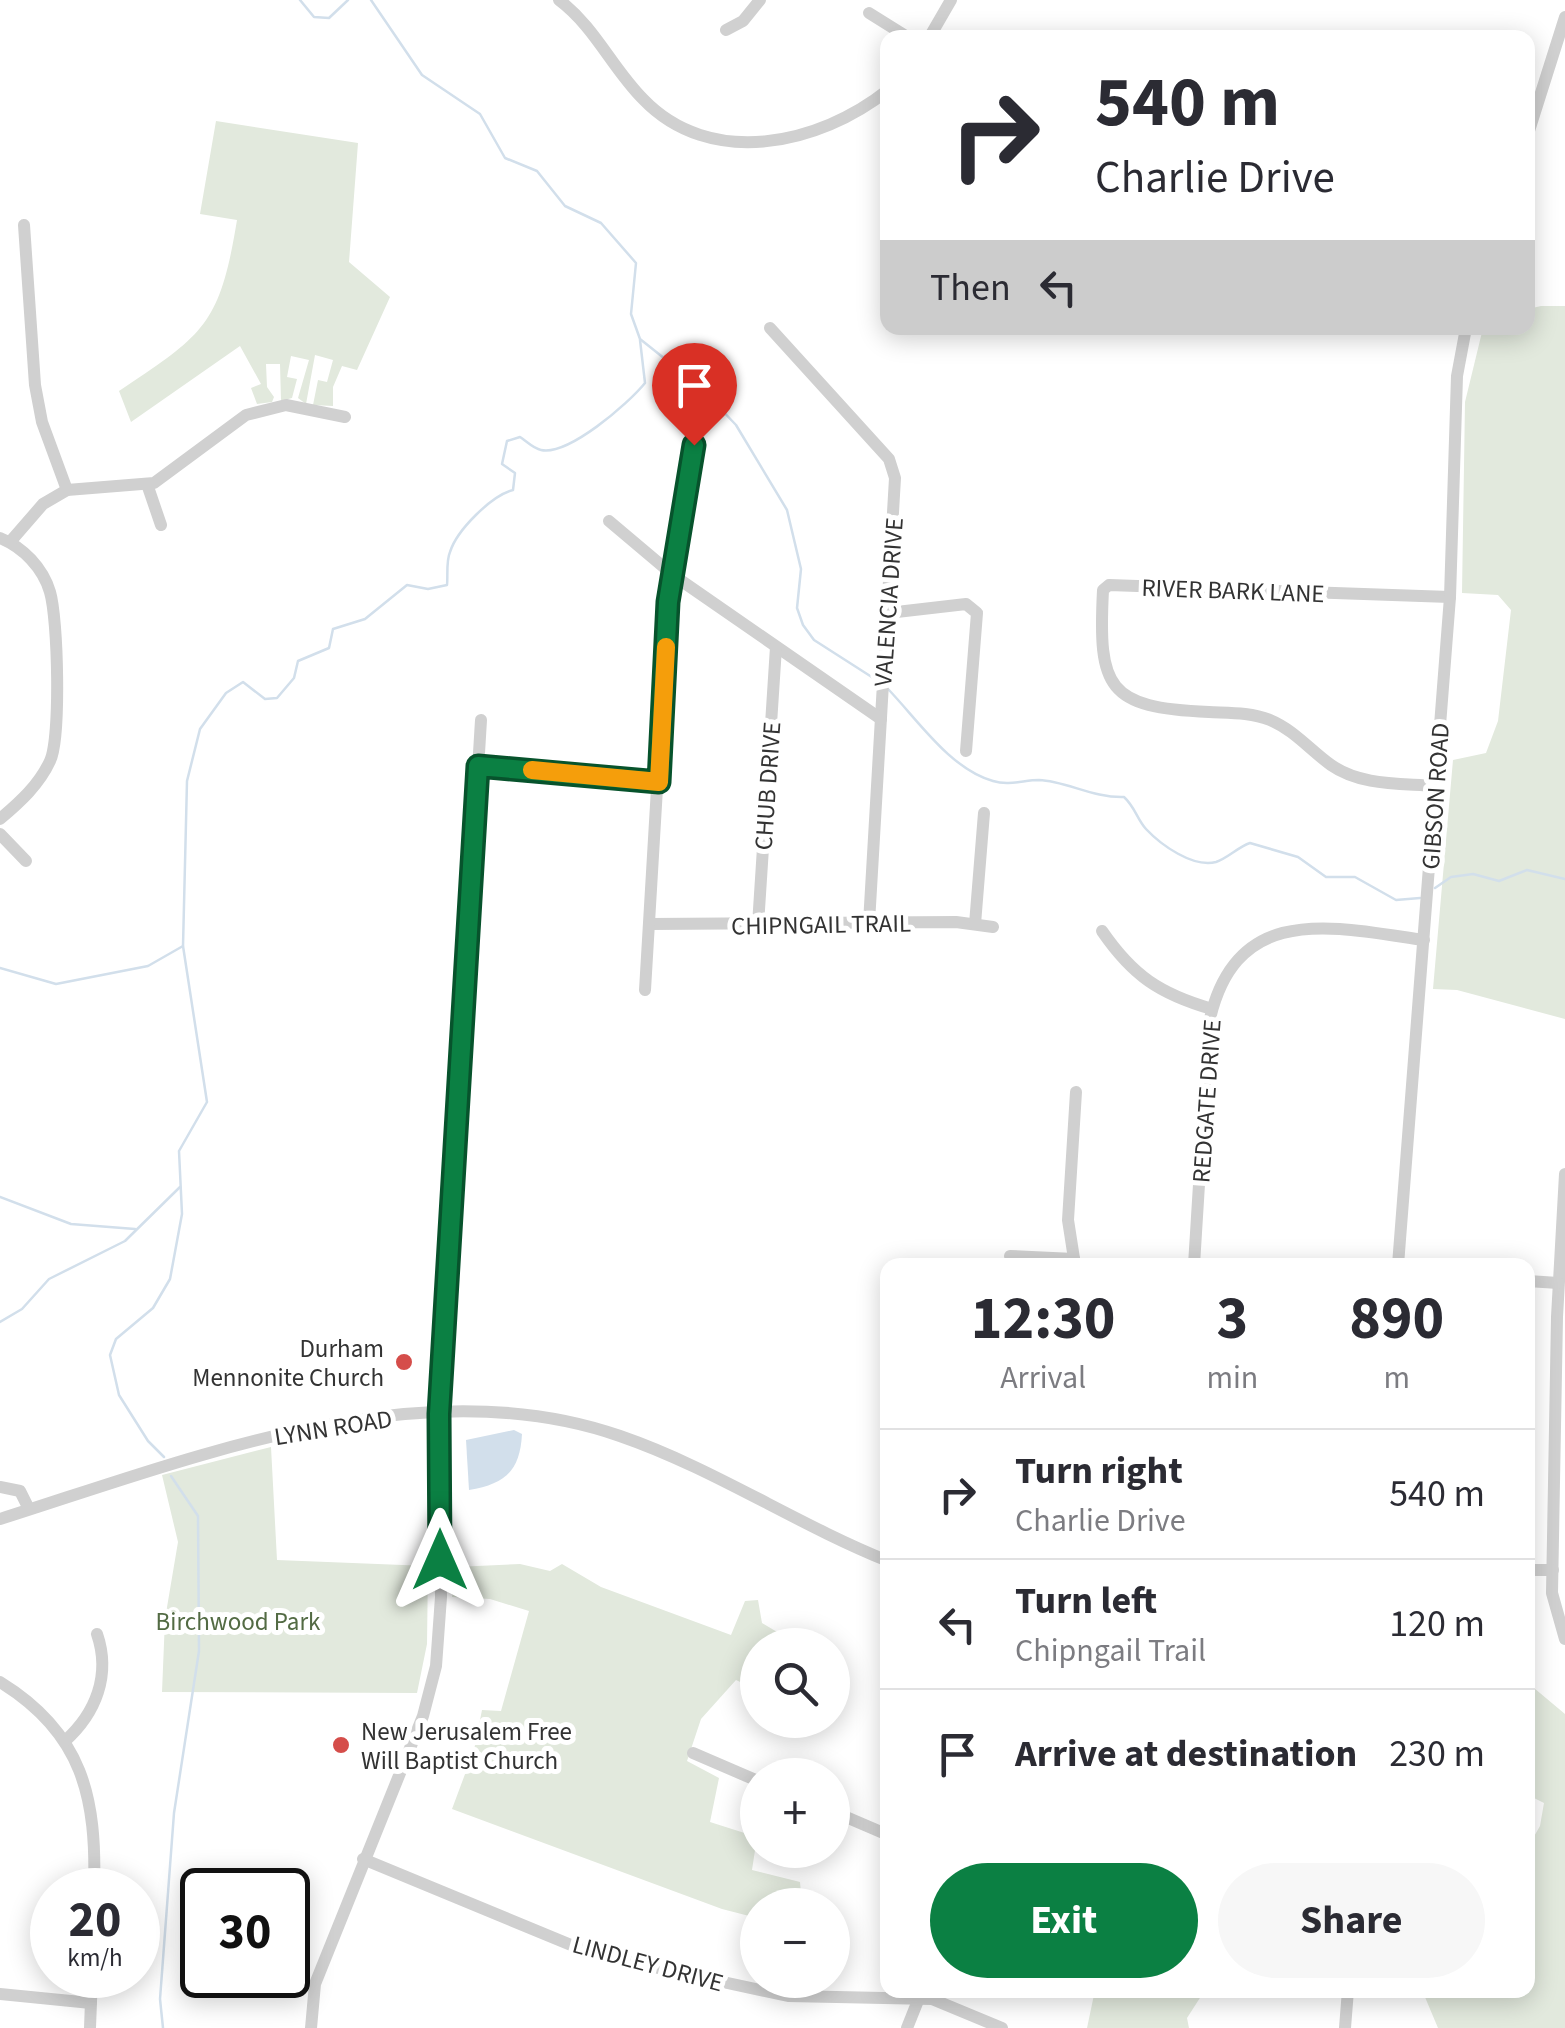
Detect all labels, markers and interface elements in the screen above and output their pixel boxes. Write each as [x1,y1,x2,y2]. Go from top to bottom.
text: 540 m [1095,53,1280,153]
icon: right [930,70,1060,200]
text: Charlie Drive [1095,146,1335,210]
icon: left [1031,260,1086,315]
text: Then [930,261,1011,315]
pin [652,343,737,446]
icon: arrive [667,358,722,413]
street label: VALENCIA DRIVE [865,516,913,688]
street label: RIVER BARK LANE [1141,570,1325,612]
street label: CHUB DRIVE [746,721,790,851]
street label: GIBSON ROAD [1413,721,1459,871]
street label: CHIPNGAIL TRAIL [731,905,911,945]
street label: REDGATE DRIVE [1183,1018,1231,1184]
text: 12:30 [971,1277,1116,1362]
text: 3 [1217,1277,1248,1362]
text: 890 [1349,1277,1444,1362]
place label: Durham Mennonite Church [192,1331,384,1396]
marker: Durham Mennonite Church [393,1351,415,1373]
text: Arrival [1000,1355,1086,1401]
text: min [1206,1355,1258,1401]
text: m [1383,1355,1410,1401]
street label: LYNN ROAD [272,1401,395,1455]
text: Turn right [1015,1444,1183,1498]
icon: right [930,1467,985,1522]
text: 540 m [1389,1467,1485,1521]
text: Charlie Drive [1015,1498,1186,1544]
position arrow [388,1508,492,1612]
text: Turn left [1015,1574,1157,1628]
icon: left [930,1597,985,1652]
text: 120 m [1389,1597,1485,1651]
park label: Birchwood Park [156,1604,321,1640]
map controls [740,1628,850,1998]
button: search [740,1628,850,1738]
text: Chipngail Trail [1015,1628,1206,1674]
place label: New Jerusalem Free Will Baptist Church [361,1714,572,1779]
icon: arrive [930,1727,985,1782]
text: Arrive at destination [1015,1727,1357,1781]
text: 230 m [1389,1727,1485,1781]
marker: New Jerusalem Free Will Baptist Church [330,1734,352,1756]
button: + [740,1758,850,1868]
button: Exit [930,1863,1198,1978]
button: Share [1218,1863,1485,1978]
speed limit sign: 30 [180,1868,310,1998]
text: 20 [69,1885,121,1956]
button: − [740,1888,850,1998]
street label: LINDLEY DRIVE [568,1927,727,2001]
text: km/h [67,1940,123,1976]

